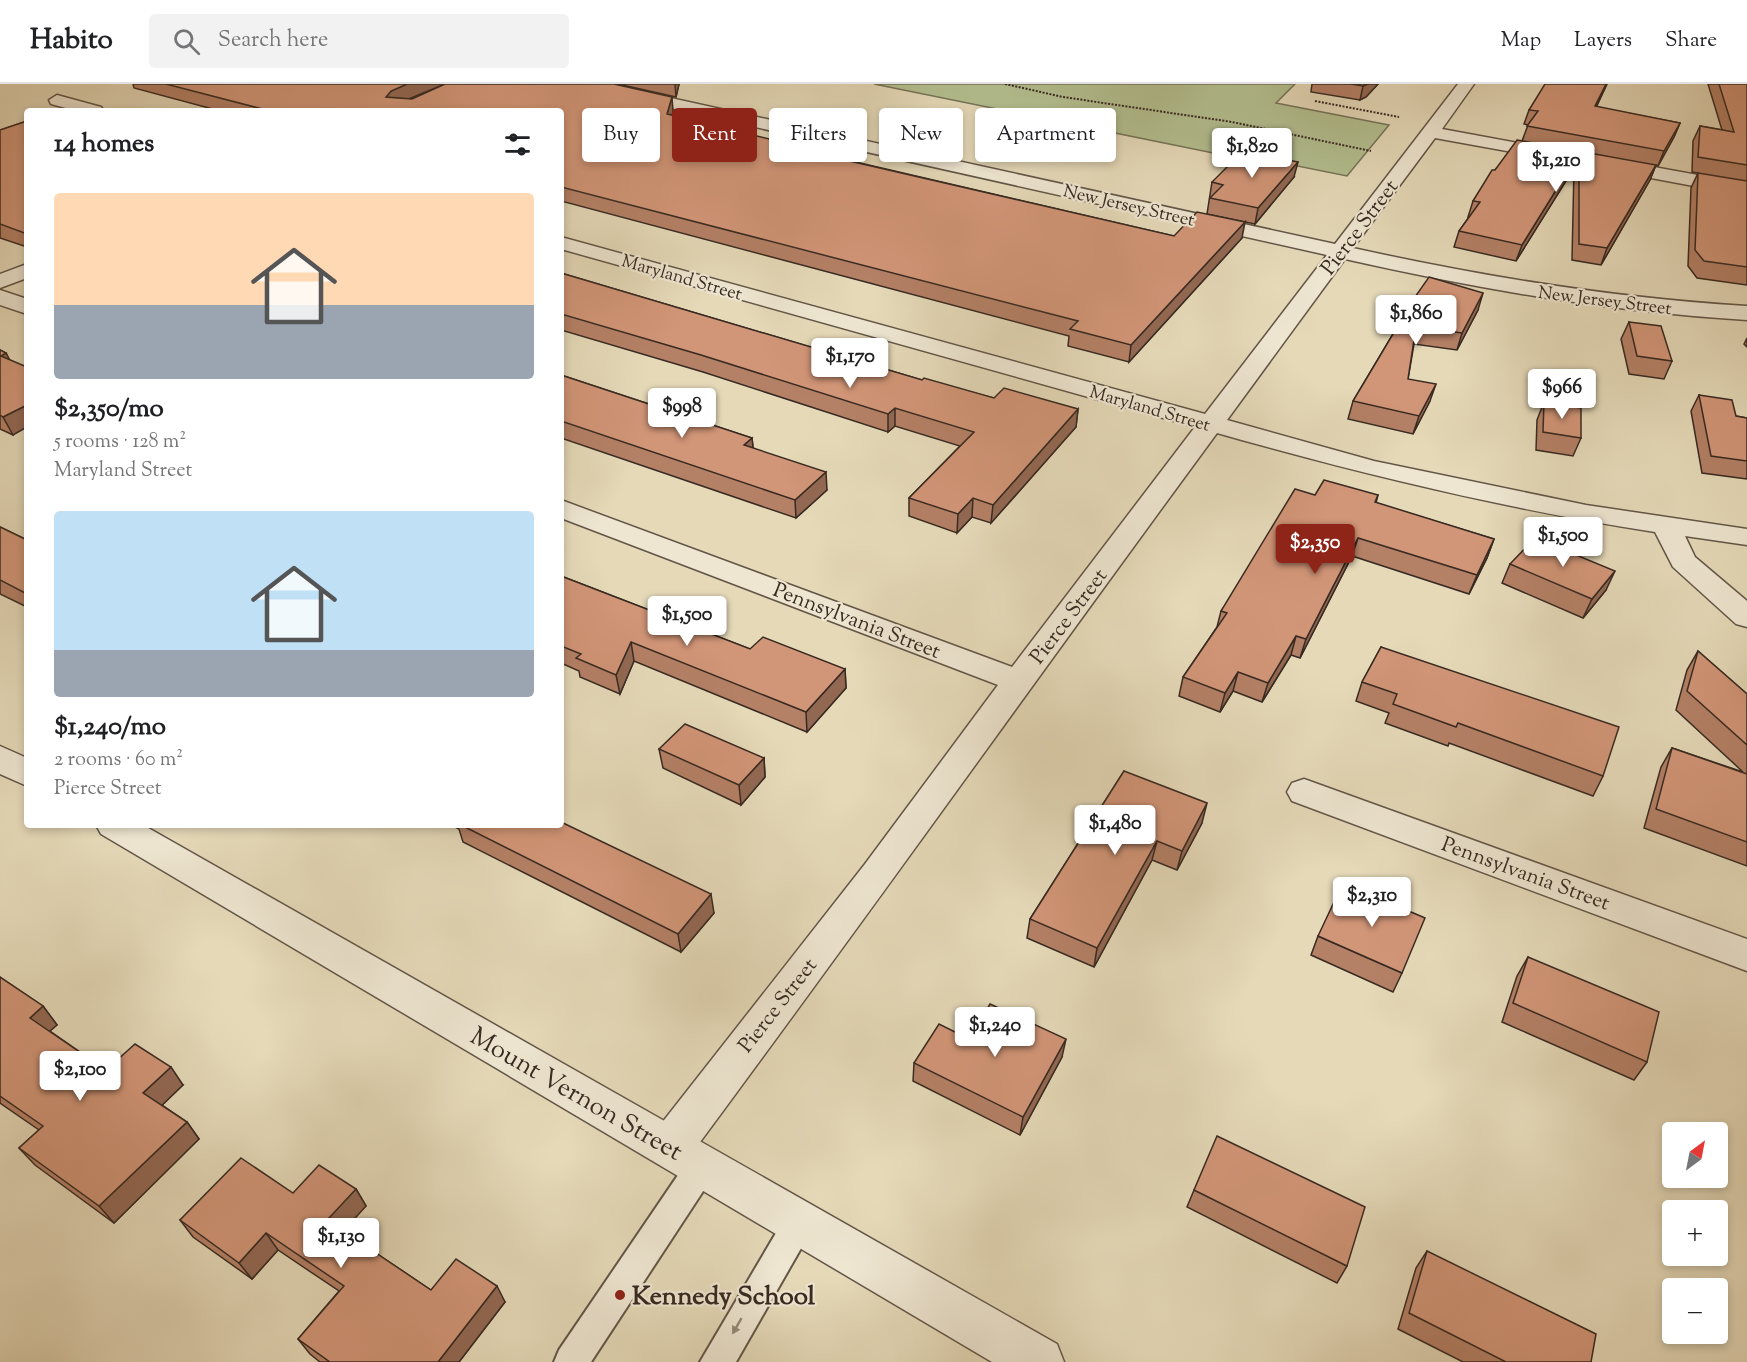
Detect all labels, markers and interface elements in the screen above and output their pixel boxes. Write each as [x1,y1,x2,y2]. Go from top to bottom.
search box [149,14,569,68]
text: Habito [30,21,113,61]
icon: search [170,25,203,58]
text: Search here [218,25,328,57]
text: Map [1501,26,1541,56]
text: Layers [1574,26,1632,56]
text: Share [1665,26,1717,56]
chip: Buy [582,108,660,162]
chip: Rent [672,108,757,162]
chip: Filters [769,108,867,162]
chip: New [879,108,963,162]
chip: Apartment [975,108,1116,162]
text: 14 homes [54,126,154,163]
icon: filters [501,128,534,161]
pin: $1,820 [1203,128,1301,179]
text: $1,820 [1226,133,1278,162]
pin: $1,210 [1507,142,1605,193]
text: $1,210 [1532,147,1581,176]
street label: Pierce Street [1315,174,1407,282]
street label: New Jersey Street [1060,179,1197,235]
icon: home [240,232,348,340]
street label: Maryland Street [618,249,745,309]
street label: New Jersey Street [1536,281,1673,323]
pin: $1,860 [1367,295,1465,346]
text: $1,860 [1390,300,1442,329]
pin: $1,170 [801,338,899,389]
text: $1,170 [825,343,875,372]
pin: $966 [1526,369,1598,420]
text: $966 [1542,374,1582,403]
street label: Maryland Street [1086,380,1213,440]
pin: $998 [646,388,718,439]
text: $2,350/mo [54,391,164,428]
text: $998 [662,393,702,422]
text: 5 rooms · 128 m² [54,428,186,457]
text: Maryland Street [54,457,192,486]
pin: $1,500 [1514,517,1612,568]
text: $1,500 [1538,522,1588,551]
pin: $2,350 [1266,524,1364,575]
text: $2,350 [1290,529,1340,558]
icon: home [240,550,348,658]
street label: Pierce Street [1024,563,1116,671]
street label: Pennsylvania Street [768,576,944,668]
pin: $1,500 [638,596,736,647]
text: $1,500 [662,601,712,630]
text: $1,240/mo [54,709,166,746]
text: 2 rooms · 60 m² [54,746,183,775]
text: Pierce Street [54,775,162,804]
pin: $1,480 [1066,805,1164,856]
text: $1,480 [1088,810,1142,839]
street label: Pennsylvania Street [1437,830,1614,919]
pin: $2,310 [1323,877,1421,928]
text: $2,310 [1347,882,1397,911]
street label: Pierce Street [732,952,825,1060]
pin: $1,240 [946,1007,1044,1058]
text: $1,240 [969,1012,1021,1041]
street label: Mount Vernon Street [463,1019,689,1171]
pin: $2,100 [31,1051,129,1102]
text: $2,100 [54,1056,106,1085]
north arrow [1662,1122,1728,1188]
map controls [1662,1122,1728,1344]
button: + [1662,1200,1728,1266]
pin: $1,130 [292,1218,390,1269]
text: $1,130 [317,1223,365,1252]
button: − [1662,1278,1728,1344]
place label: Kennedy School [632,1279,816,1316]
marker: Kennedy School [613,1288,627,1302]
one-way arrow [732,1318,742,1335]

